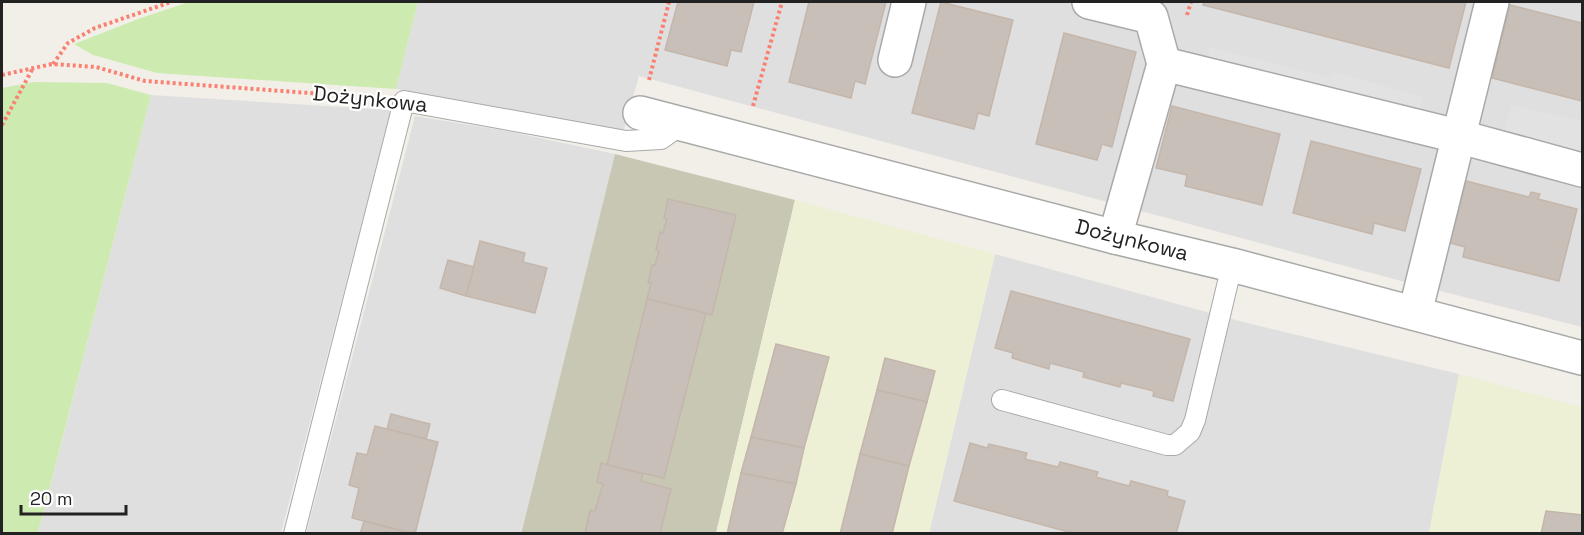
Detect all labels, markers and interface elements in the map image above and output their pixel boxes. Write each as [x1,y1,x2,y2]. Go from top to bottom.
street label: Dożynkowa [311,79,429,118]
street label: Dożynkowa [1073,212,1191,267]
scale bar [21,478,126,516]
text: 20 m [30,487,73,510]

